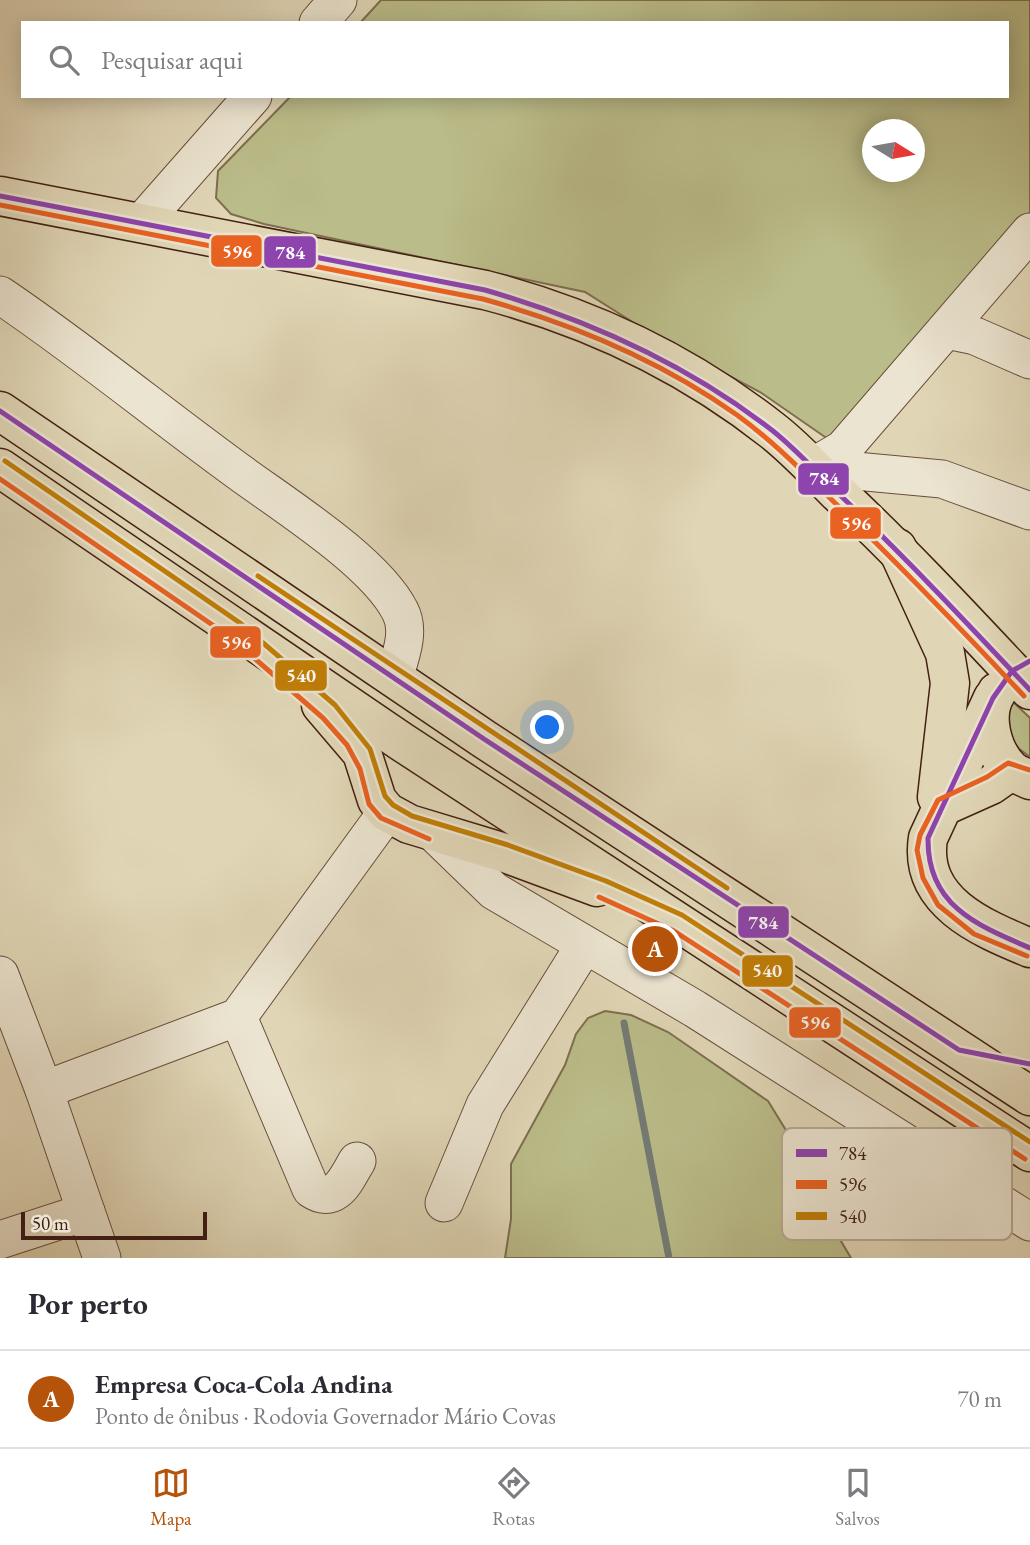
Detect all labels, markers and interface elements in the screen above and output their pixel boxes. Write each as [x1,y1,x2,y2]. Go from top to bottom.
search box [21,21,1009,98]
icon: search [45,41,83,79]
text: Pesquisar aqui [101,43,243,77]
north arrow [862,119,925,182]
line badge: 596 [210,234,263,268]
line badge: 784 [263,235,317,269]
text: 596 [222,239,252,264]
text: 784 [275,240,306,265]
line badge: 784 [797,462,850,496]
text: 784 [809,466,840,491]
line badge: 596 [829,506,882,540]
text: 596 [841,511,871,536]
line badge: 596 [209,625,262,659]
text: 596 [221,630,251,655]
line badge: 540 [274,659,328,692]
text: 540 [286,663,316,688]
your location [530,710,564,744]
line badge: 784 [737,905,790,939]
text: 784 [748,910,779,935]
pin: A [632,923,678,975]
line badge: 540 [741,954,794,988]
text: 540 [752,958,782,983]
line badge: 596 [788,1006,842,1039]
text: 596 [800,1010,830,1035]
legend [782,1128,1012,1240]
text: 784 [839,1141,867,1166]
text: 596 [839,1172,866,1197]
text: 540 [839,1204,866,1229]
scale bar [21,1209,206,1241]
text: 50 m [32,1211,69,1236]
text: Por perto [28,1284,148,1323]
text: Empresa Coca-Cola Andina [95,1367,393,1401]
text: A [43,1384,59,1414]
text: 70 m [957,1384,1002,1414]
text: Ponto de ônibus · Rodovia Governador Mário Covas [95,1401,556,1431]
tab: Mapa [150,1464,192,1531]
tab: Rotas [492,1464,535,1531]
tab: Salvos [835,1464,880,1531]

